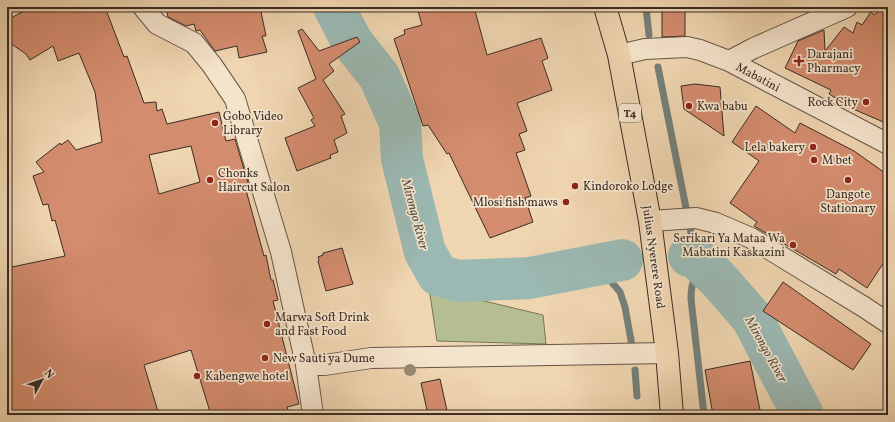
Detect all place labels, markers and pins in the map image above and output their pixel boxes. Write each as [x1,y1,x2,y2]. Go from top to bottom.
place label: Darajani Pharmacy [807,47,861,77]
marker: Darajani Pharmacy [794,56,804,66]
place label: Rock City [807,95,859,111]
marker: Rock City [861,97,871,107]
place label: Kwa babu [697,99,748,115]
marker: Kwa babu [684,101,694,111]
place label: Gobo Video Library [223,109,283,139]
marker: Gobo Video Library [210,118,220,128]
place label: Lela bakery [745,140,806,156]
marker: Lela bakery [808,142,818,152]
place label: M bet [822,153,852,169]
marker: M bet [809,155,819,165]
place label: Chonks Haircut Salon [218,166,290,196]
marker: Chonks Haircut Salon [205,175,215,185]
marker: Dangote Stationary [843,175,853,185]
place label: Kindoroko Lodge [583,179,674,195]
marker: Kindoroko Lodge [570,181,580,191]
place label: Dangote Stationary [820,187,876,217]
place label: Mlosi fish maws [473,195,558,211]
marker: Mlosi fish maws [561,197,571,207]
place label: Serikari Ya Mataa Wa Mabatini Kaskazini [673,231,785,261]
marker: Serikari Ya Mataa Wa Mabatini Kaskazini [788,240,798,250]
place label: Marwa Soft Drink and Fast Food [275,310,370,340]
marker: Marwa Soft Drink and Fast Food [262,319,272,329]
place label: New Sauti ya Dume [273,351,375,367]
marker: New Sauti ya Dume [260,353,270,363]
place label: Kabengwe hotel [205,369,289,385]
marker: Kabengwe hotel [192,371,202,381]

